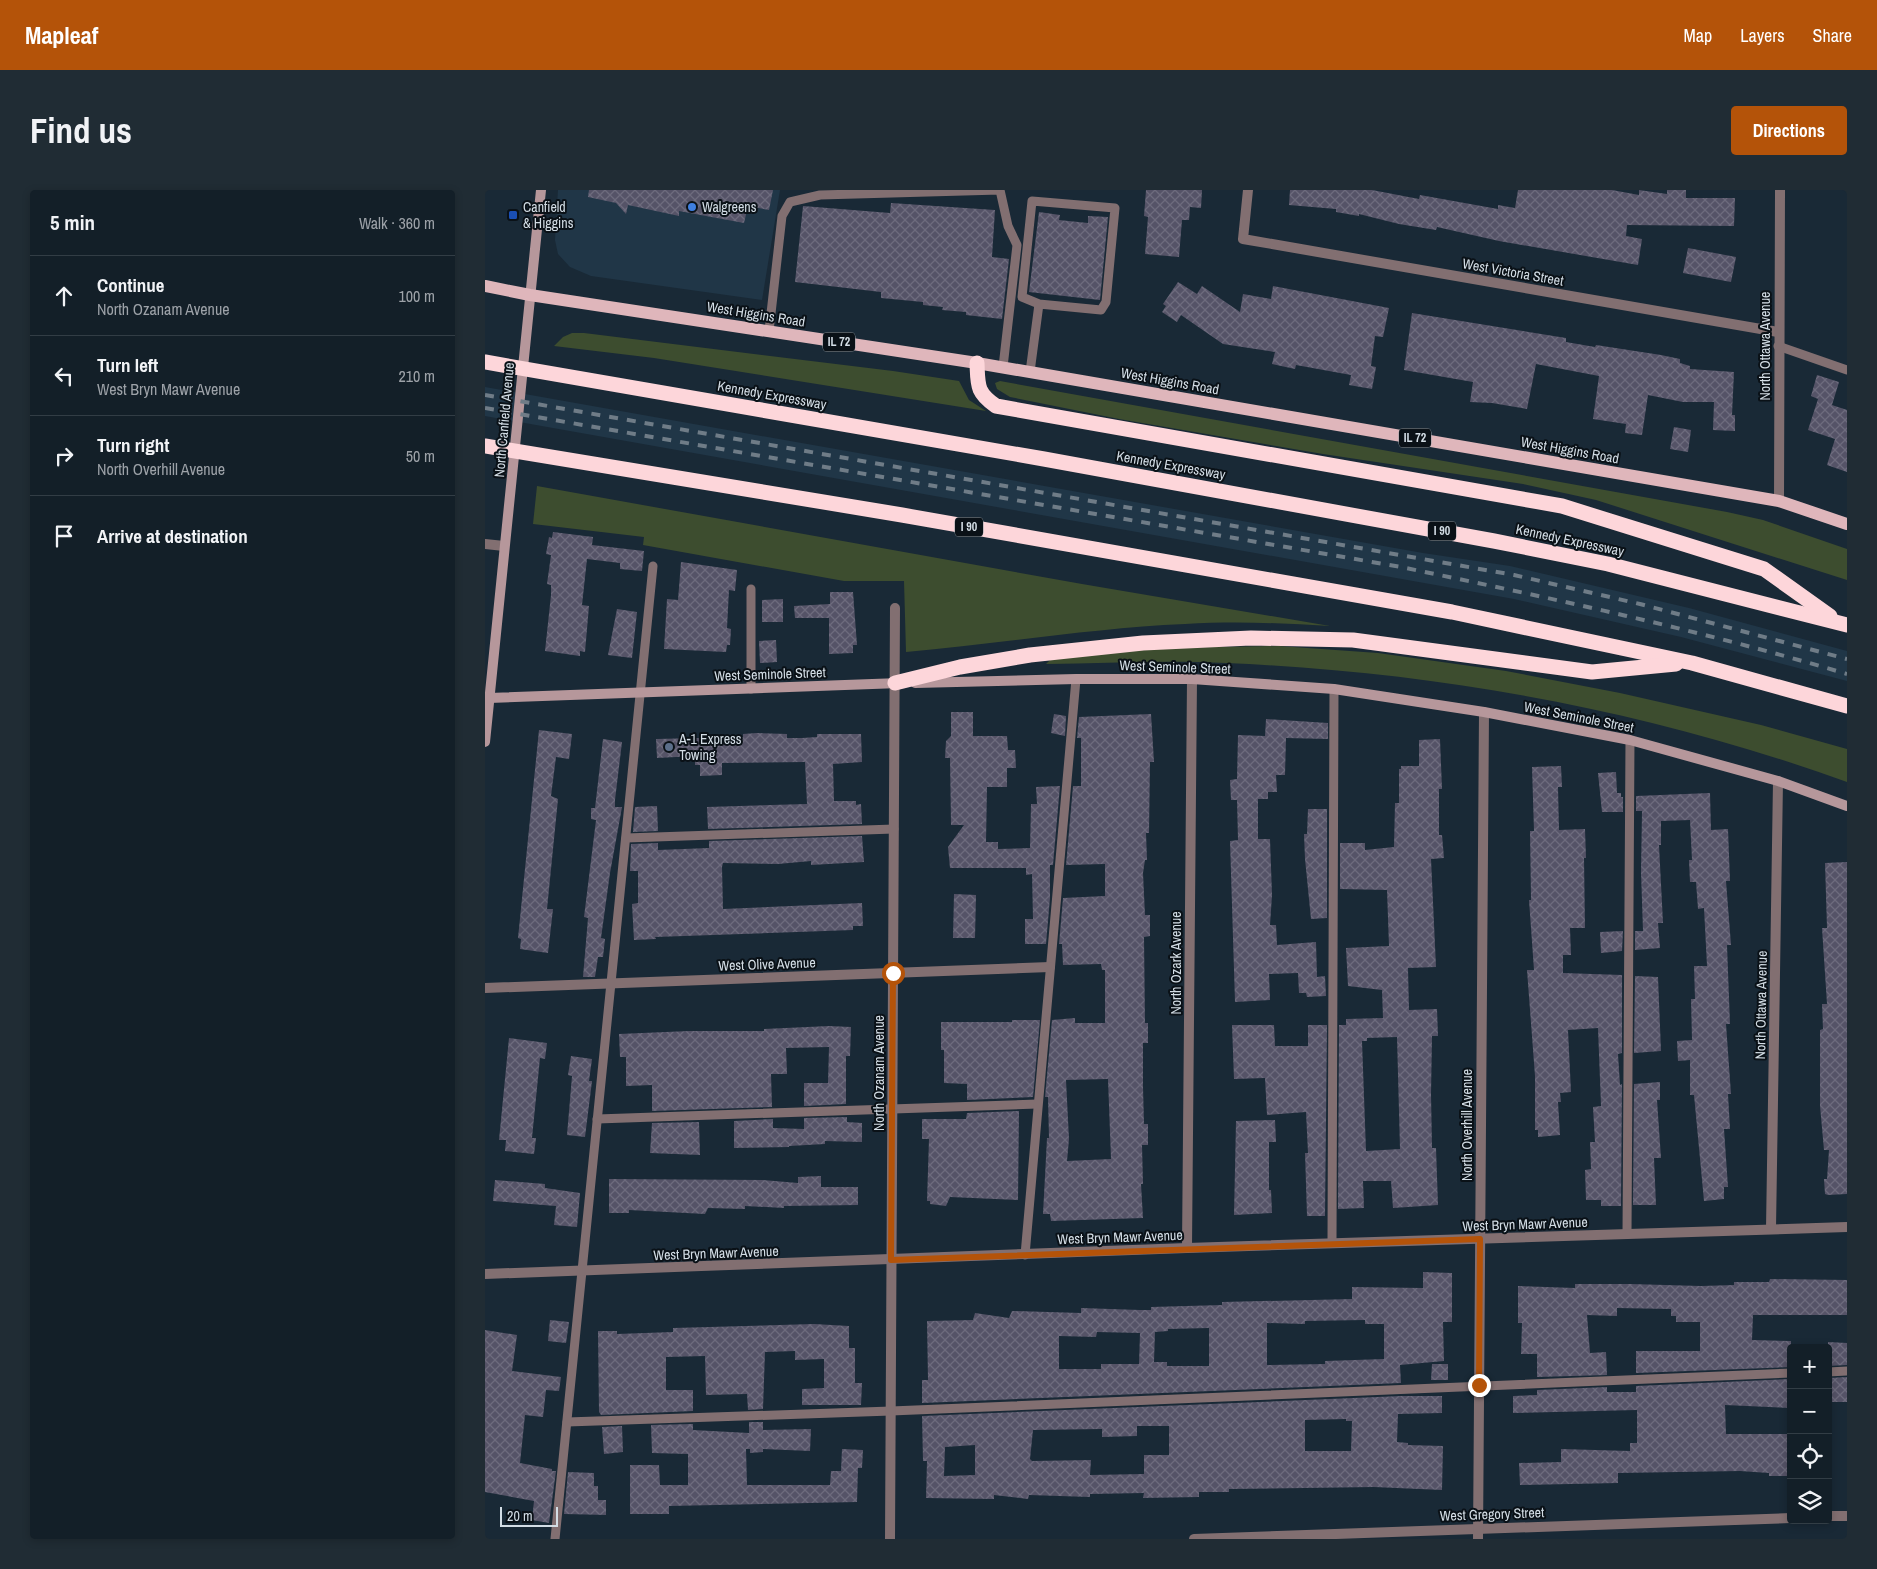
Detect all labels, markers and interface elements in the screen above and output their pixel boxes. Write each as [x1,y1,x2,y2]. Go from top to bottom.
text: Mapleaf [25,19,98,51]
text: Map [1684,23,1712,48]
text: Layers [1740,23,1785,48]
text: Share [1813,23,1852,48]
button: Directions [1731,106,1847,155]
text: Find us [30,107,132,154]
place label: Canfield & Higgins [523,198,574,232]
place label: Walgreens [702,198,757,216]
marker: Walgreens [686,201,698,213]
text: 5 min [50,208,95,237]
marker: Canfield & Higgins [507,209,519,221]
text: Walk · 360 m [359,212,435,234]
street label: West Victoria Street [1461,254,1565,290]
text: Continue [97,272,165,298]
icon: ahead [50,282,78,310]
text: 100 m [399,285,435,307]
street label: North Ottawa Avenue [1756,292,1774,400]
street label: West Higgins Road [706,297,806,331]
text: North Ozanam Avenue [97,298,230,320]
road number: IL 72 [823,332,855,352]
text: Turn left [97,352,158,378]
icon: left [50,362,78,390]
street label: North Canfield Avenue [490,362,518,478]
street label: West Higgins Road [1120,364,1220,398]
text: 210 m [399,365,435,387]
street label: Kennedy Expressway [716,377,828,413]
text: West Bryn Mawr Avenue [97,378,240,400]
road number: IL 72 [1399,428,1431,448]
text: Turn right [97,432,169,458]
street label: West Higgins Road [1520,433,1620,467]
icon: right [50,442,78,470]
text: 50 m [406,445,435,467]
street label: Kennedy Expressway [1115,447,1227,483]
text: North Overhill Avenue [97,458,225,480]
road number: I 90 [955,518,983,537]
street label: Kennedy Expressway [1514,520,1626,560]
icon: arrive [50,522,78,550]
road number: I 90 [1428,522,1456,541]
text: Arrive at destination [97,523,248,549]
street label: West Seminole Street [1119,656,1231,678]
street label: West Seminole Street [714,663,826,685]
street label: West Seminole Street [1523,698,1635,736]
place label: A-1 Express Towing [678,730,742,764]
marker: A-1 Express Towing [663,741,675,753]
street label: North Ozark Avenue [1167,911,1185,1015]
street label: North Ottawa Avenue [1751,950,1771,1060]
street label: West Olive Avenue [718,953,816,975]
route start [882,962,905,985]
street label: North Ozanam Avenue [870,1015,888,1131]
street label: North Overhill Avenue [1458,1069,1476,1181]
street label: West Bryn Mawr Avenue [1462,1213,1588,1235]
street label: West Bryn Mawr Avenue [1057,1226,1183,1248]
street label: West Bryn Mawr Avenue [653,1242,779,1264]
map controls [1787,1344,1832,1524]
button: + [1787,1344,1832,1389]
route end [1468,1374,1491,1397]
button: − [1787,1389,1832,1434]
button: locate [1787,1434,1832,1479]
button: layers [1787,1479,1832,1524]
street label: West Gregory Street [1439,1503,1545,1525]
scale bar [500,1504,557,1527]
text: 20 m [507,1507,533,1525]

